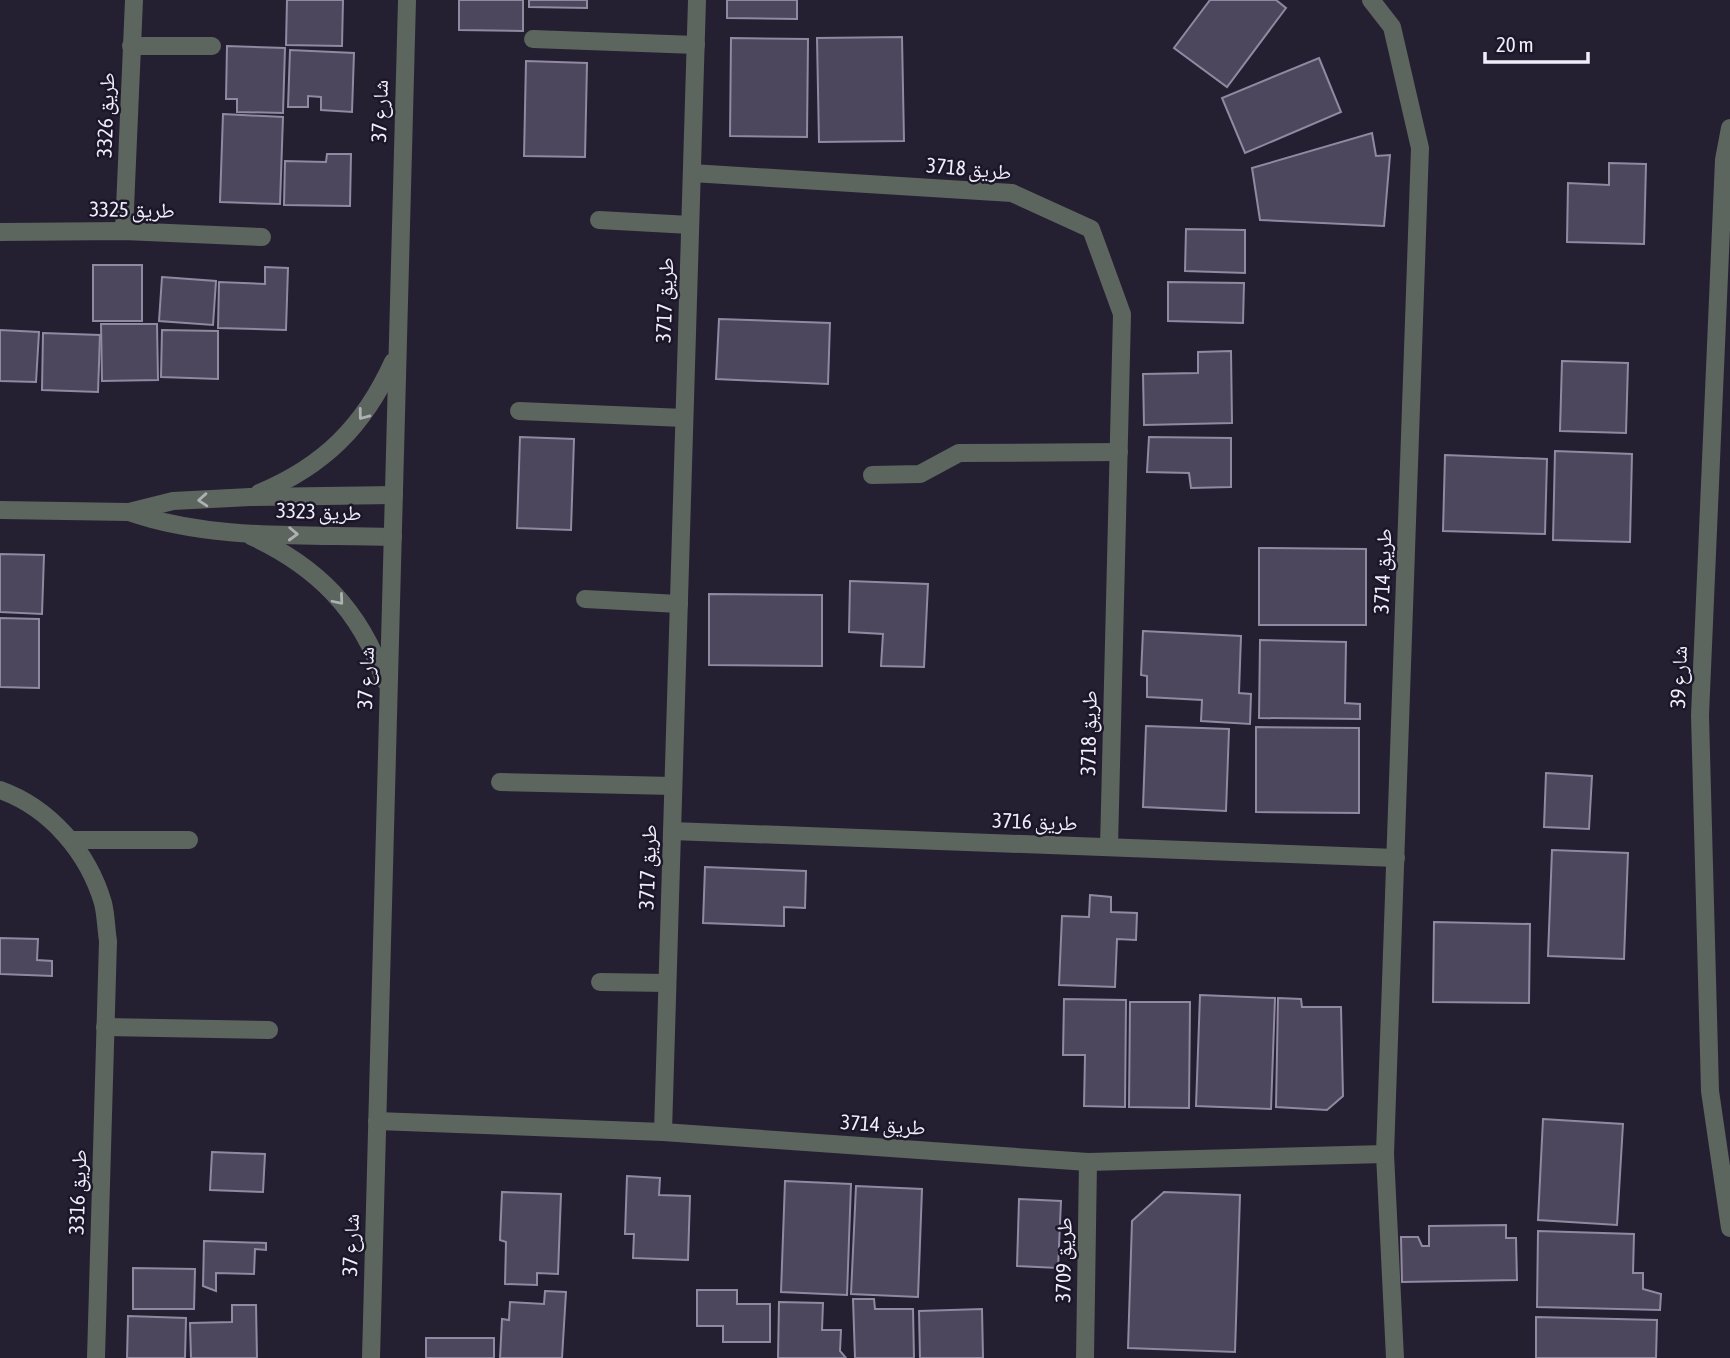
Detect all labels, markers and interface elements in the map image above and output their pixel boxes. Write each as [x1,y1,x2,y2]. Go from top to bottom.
scale bar [1485,21,1588,65]
text: 20 m [1496,32,1534,56]
street label: طريق 3326 [92,72,120,158]
street label: شارع 37 [366,79,394,143]
street label: طريق 3718 [925,152,1013,186]
street label: طريق 3325 [89,196,175,224]
street label: طريق 3717 [651,257,679,343]
one-way arrow [358,407,371,420]
one-way arrow [197,492,208,507]
street label: طريق 3323 [276,498,362,526]
one-way arrow [288,526,299,542]
street label: طريق 3714 [1369,528,1397,614]
one-way arrow [331,591,343,604]
street label: شارع 39 [1665,645,1693,709]
street label: شارع 37 [352,646,380,710]
street label: طريق 3718 [1075,690,1103,776]
street label: طريق 3716 [992,808,1078,836]
street label: طريق 3717 [634,824,662,910]
street label: طريق 3714 [840,1109,926,1141]
street label: طريق 3316 [64,1149,92,1235]
street label: شارع 37 [337,1213,365,1277]
street label: طريق 3709 [1050,1217,1078,1303]

